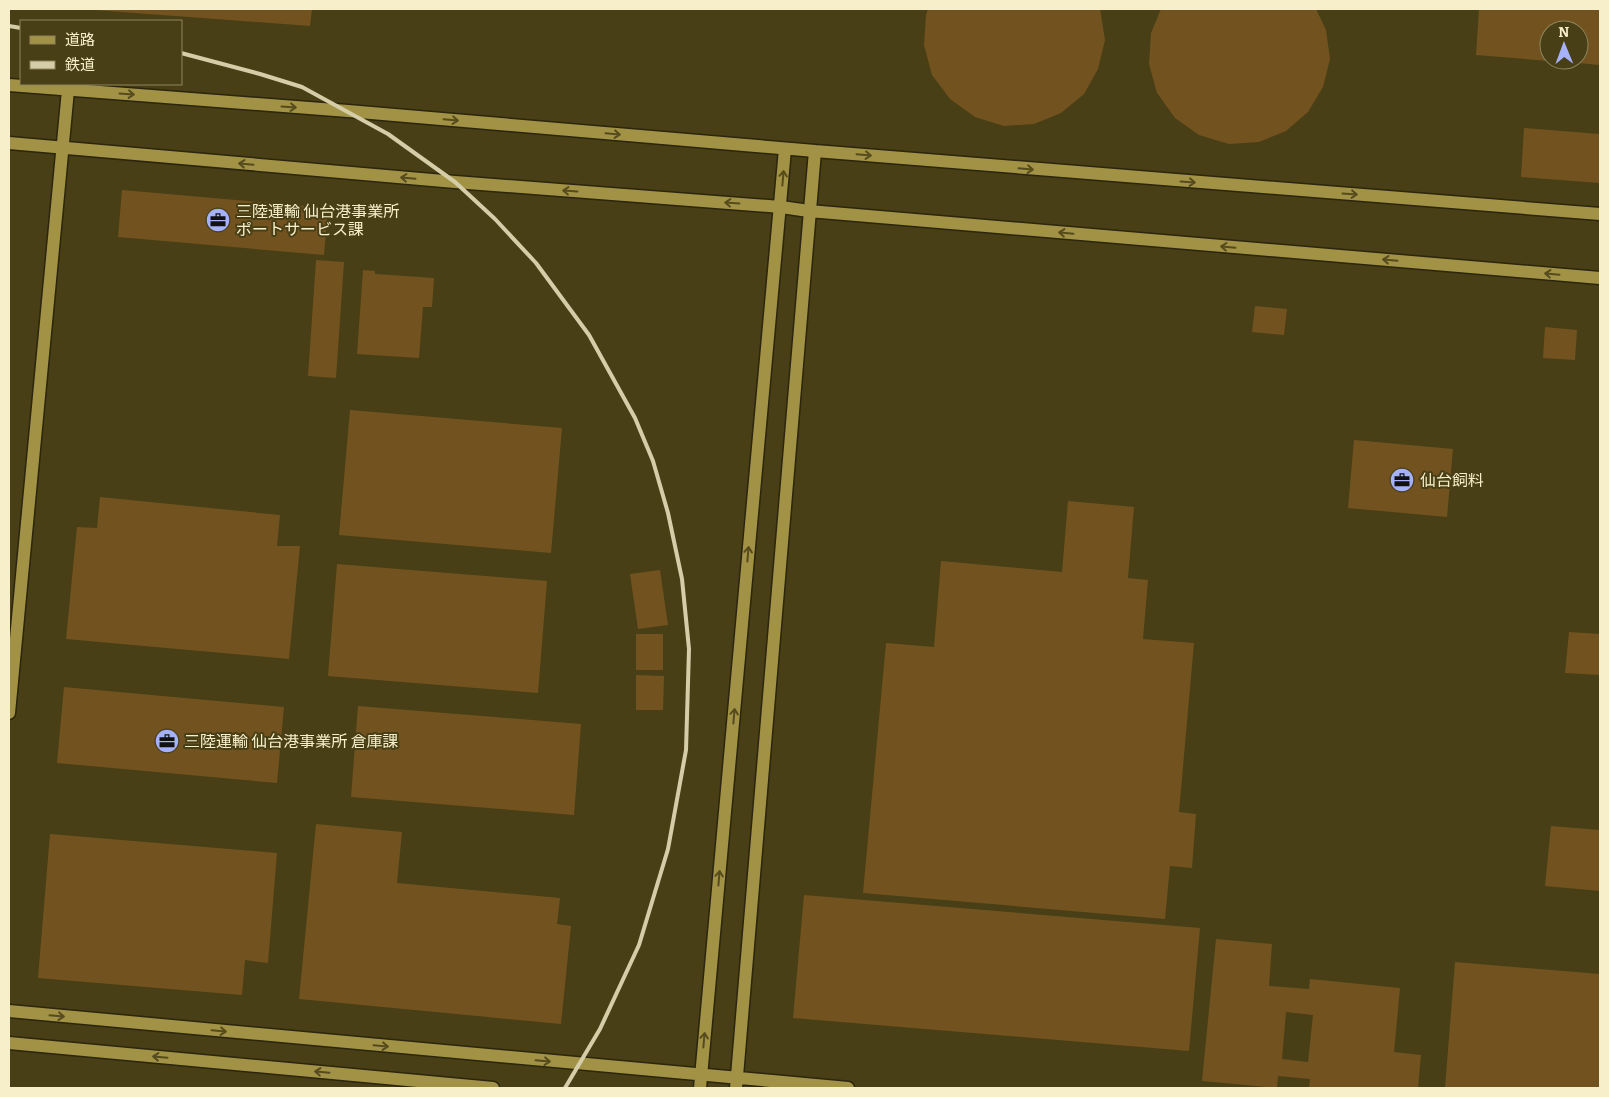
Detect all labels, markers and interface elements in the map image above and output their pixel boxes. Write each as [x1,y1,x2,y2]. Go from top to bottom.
legend [20,20,182,85]
north arrow [1539,20,1589,70]
text: N [1558,24,1570,41]
text: 道路 [65,31,95,49]
text: 鉄道 [65,56,95,74]
one-way arrow [119,90,135,99]
one-way arrow [281,102,297,112]
one-way arrow [443,116,459,125]
one-way arrow [605,129,621,139]
one-way arrow [855,151,871,160]
one-way arrow [238,159,254,169]
one-way arrow [1017,164,1033,173]
one-way arrow [778,170,788,186]
one-way arrow [400,173,416,183]
one-way arrow [1179,177,1195,186]
one-way arrow [562,186,578,196]
one-way arrow [1341,190,1357,199]
one-way arrow [724,199,740,208]
place label: 三陸運輸 仙台港事業所 ポートサービス課 [236,202,399,239]
office icon: 三陸運輸 仙台港事業所 ポートサービス課 [205,207,231,233]
one-way arrow [1058,228,1074,238]
one-way arrow [1220,242,1236,251]
one-way arrow [1382,256,1398,265]
one-way arrow [1544,270,1560,279]
office icon: 仙台飼料 [1389,467,1415,493]
place label: 仙台飼料 [1420,471,1484,490]
one-way arrow [744,547,753,563]
one-way arrow [729,708,738,724]
office icon: 三陸運輸 仙台港事業所 倉庫課 [154,728,180,754]
place label: 三陸運輸 仙台港事業所 倉庫課 [184,732,398,751]
one-way arrow [714,870,724,886]
one-way arrow [49,1011,65,1021]
one-way arrow [211,1026,227,1036]
one-way arrow [699,1032,709,1048]
one-way arrow [373,1041,389,1051]
one-way arrow [153,1052,169,1062]
one-way arrow [534,1056,550,1066]
one-way arrow [315,1067,331,1077]

